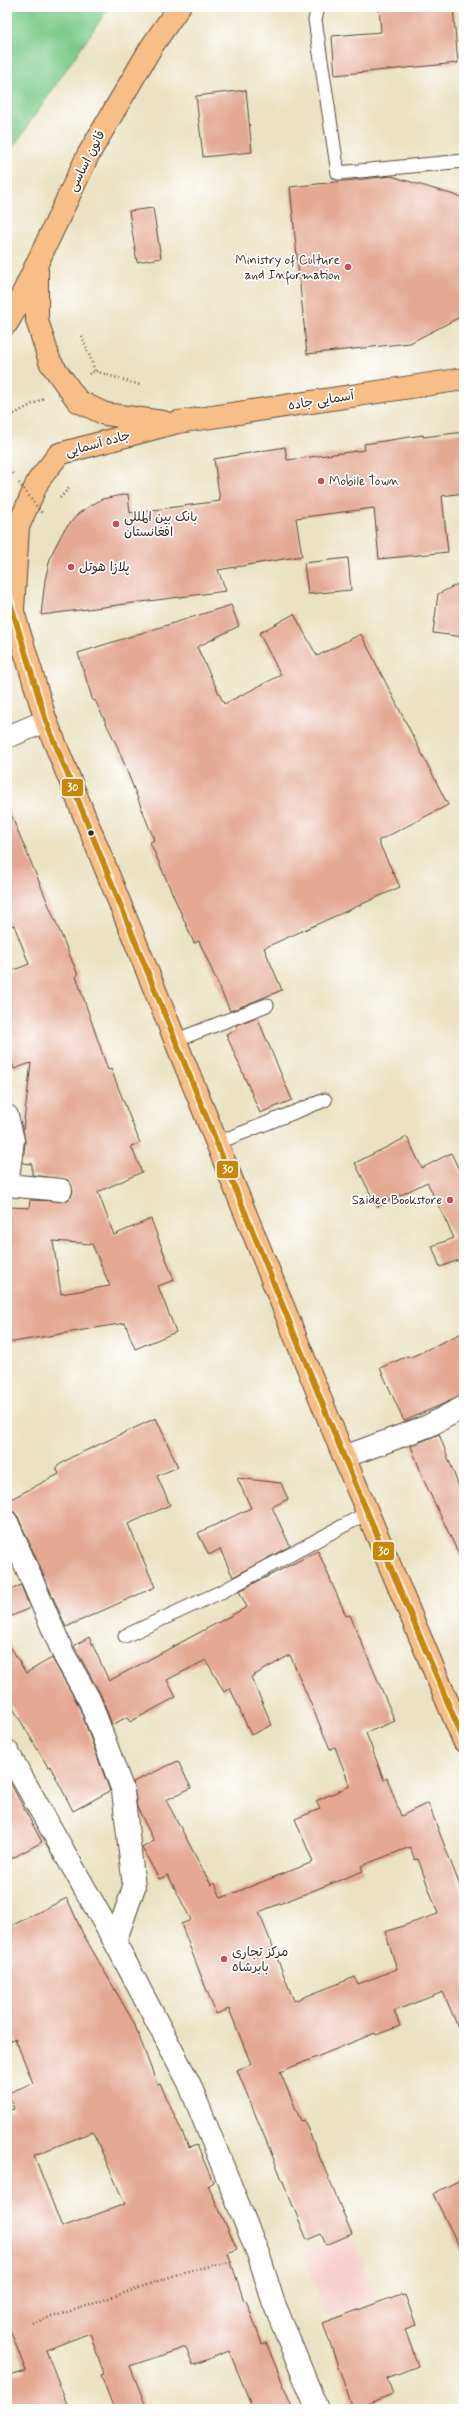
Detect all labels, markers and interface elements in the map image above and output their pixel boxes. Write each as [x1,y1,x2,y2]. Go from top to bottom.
street label: قانون اساسی [64,128,110,194]
place label: Ministry of Culture and Information [235,252,340,286]
marker: Ministry of Culture and Information [343,262,353,272]
street label: آسمایی جاده [287,387,356,415]
street label: جاده آسمایی [64,427,132,461]
place label: Mobile Town [329,473,399,490]
marker: Mobile Town [316,476,326,486]
place label: بانک بین المللی افغانستان [124,509,197,541]
marker: بانک بین المللی افغانستان [111,519,121,529]
place label: پلازا هوتل [79,559,130,576]
marker: پلازا هوتل [66,562,76,572]
line badge: 30 [61,778,84,797]
text: 30 [67,781,79,795]
unlabelled marker [86,828,96,838]
line badge: 30 [216,1160,239,1179]
text: 30 [222,1163,234,1177]
place label: Saidee Bookstore [352,1192,442,1209]
marker: Saidee Bookstore [445,1195,455,1205]
line badge: 30 [372,1541,395,1561]
text: 30 [378,1545,390,1559]
place label: مرکز تجاری بابرشاه [232,1944,288,1976]
marker: مرکز تجاری بابرشاه [219,1954,229,1964]

